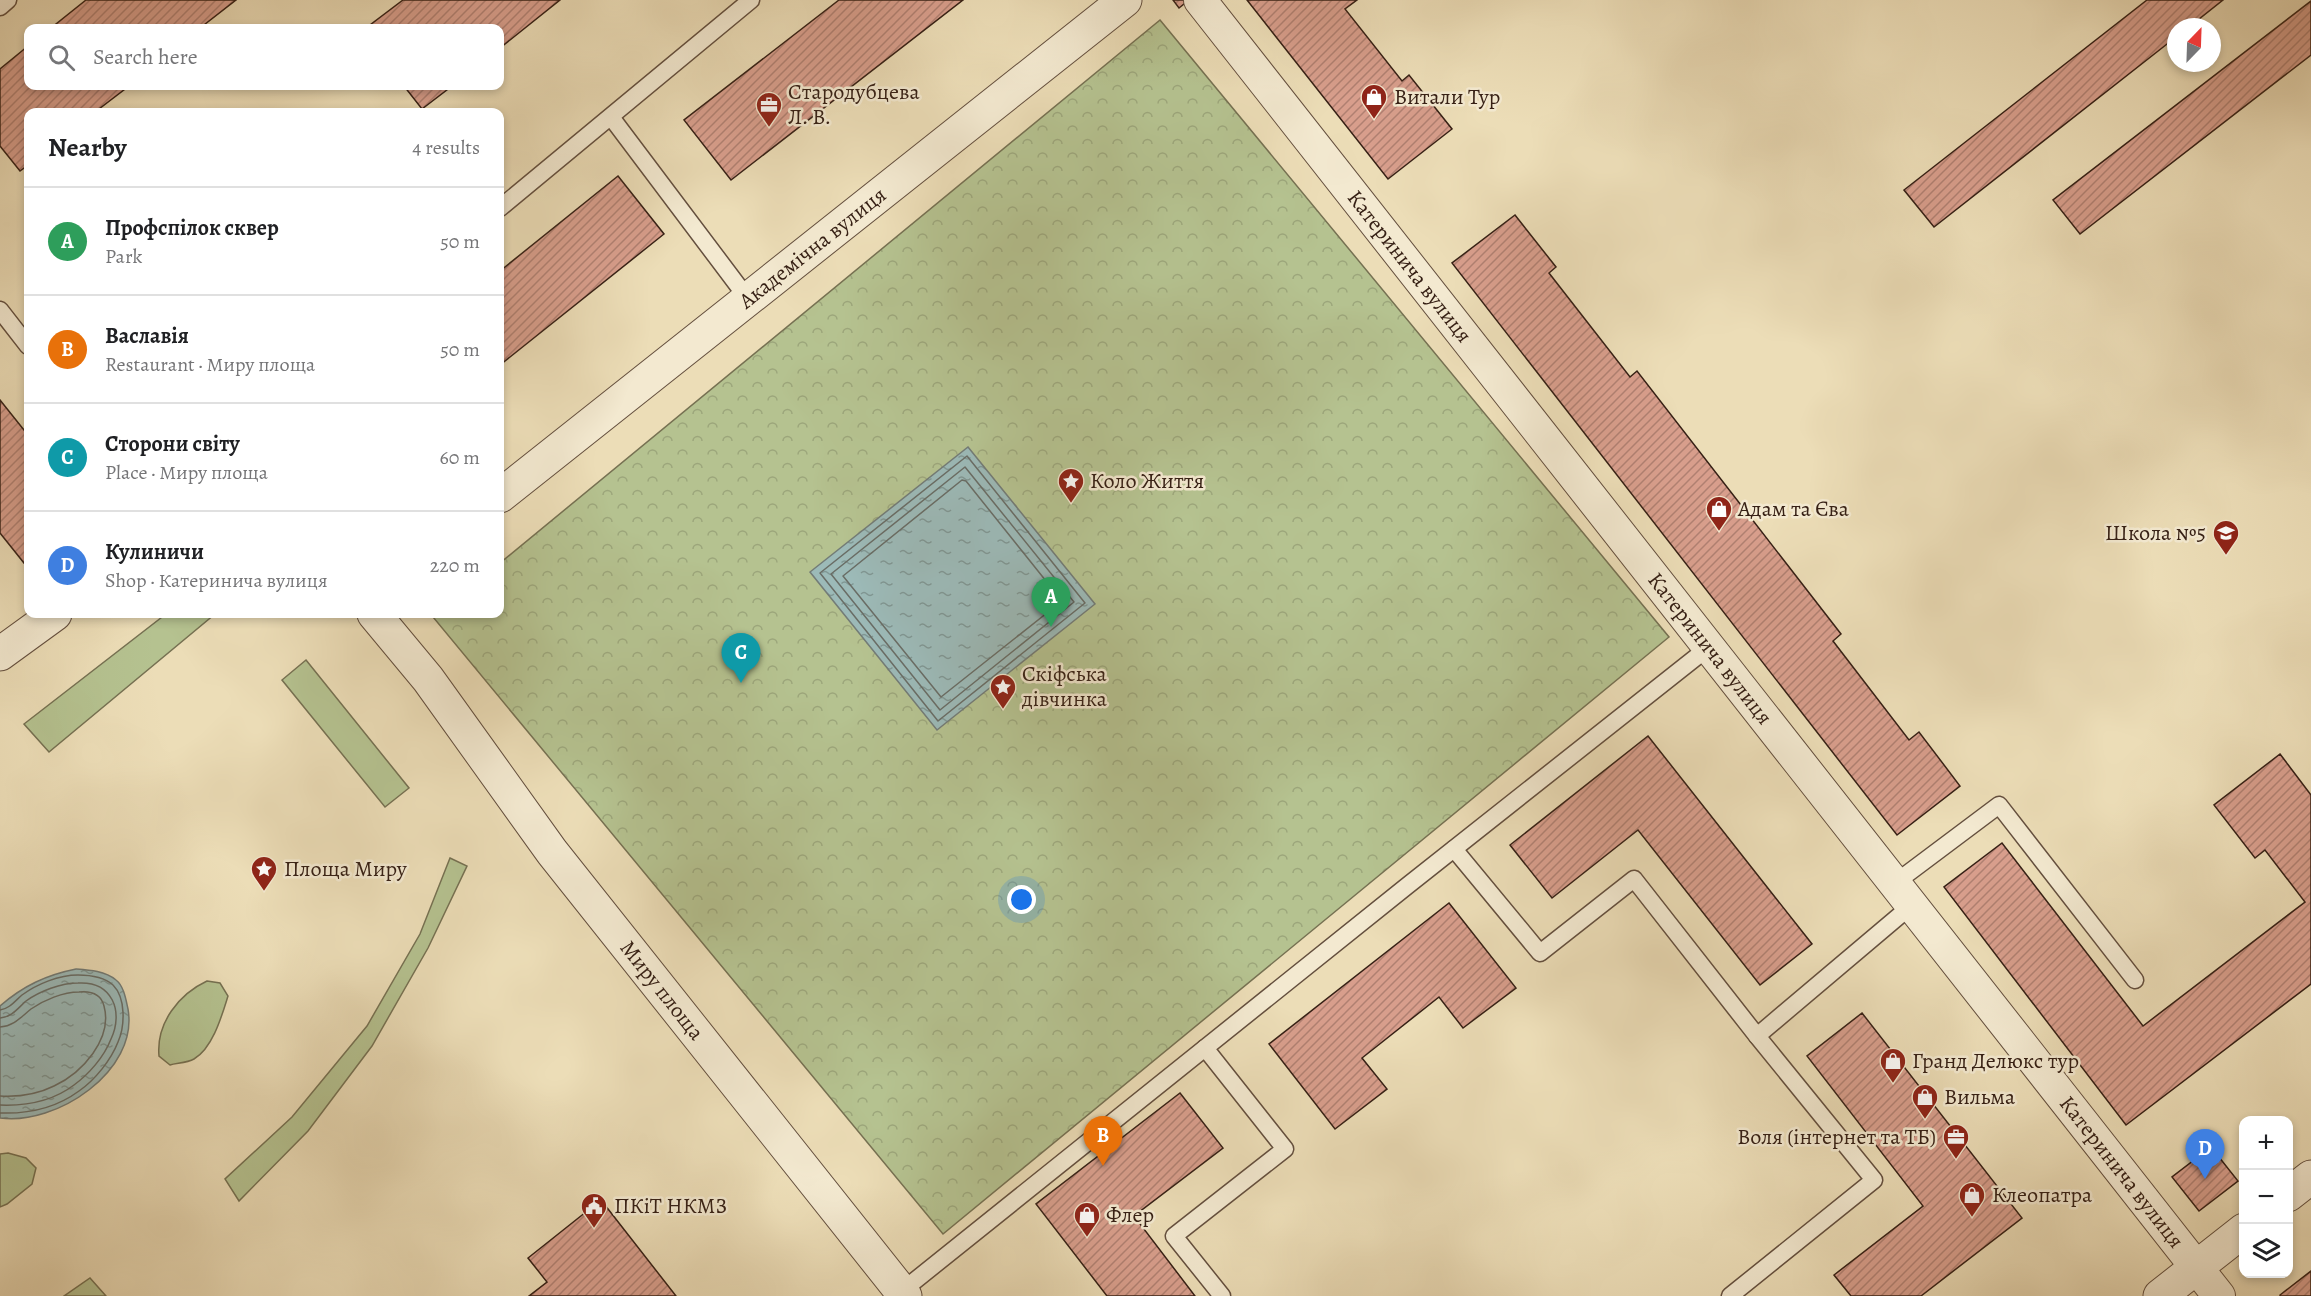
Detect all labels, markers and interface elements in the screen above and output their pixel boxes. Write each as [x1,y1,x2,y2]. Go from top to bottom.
north arrow [2167,18,2221,72]
search box [24,24,504,90]
icon: search [45,41,78,74]
text: Search here [93,42,198,72]
place label: Стародубцева Л. В. [788,77,920,132]
shop icon: Витали Тур [1359,82,1389,120]
place label: Витали Тур [1394,82,1500,112]
office icon: Стародубцева Л. В. [754,90,784,128]
text: Nearby [48,130,127,165]
text: 4 results [412,134,480,161]
street label: Академічна вулиця [732,180,893,316]
street label: Катеринича вулиця [1340,184,1479,349]
text: Профспілок сквер [105,213,279,243]
text: A [61,228,74,255]
text: 50 m [440,228,480,255]
text: Park [105,243,143,270]
text: Ваславія [105,321,189,351]
text: B [61,336,74,363]
text: 50 m [440,336,480,363]
text: Restaurant · Миру площа [105,351,315,378]
text: Сторони світу [105,429,240,459]
text: C [61,444,74,471]
text: 60 m [440,444,480,471]
text: Place · Миру площа [105,459,268,486]
place icon: Коло Життя [1056,466,1086,504]
place label: Коло Життя [1090,466,1204,496]
shop icon: Адам та Єва [1704,494,1734,532]
place label: Адам та Єва [1737,494,1850,524]
place label: Школа №5 [2105,518,2206,548]
school or university icon: Школа №5 [2211,518,2241,556]
text: Кулиничи [105,537,204,567]
text: D [61,552,74,579]
text: 220 m [430,552,480,579]
street label: Катеринича вулиця [1641,566,1779,731]
text: Shop · Катеринича вулиця [105,567,328,594]
pin: A [1032,578,1070,627]
pin: C [722,634,760,683]
place label: Скіфська дівчинка [1021,659,1108,714]
place icon: Скіфська дівчинка [988,672,1018,710]
place icon: Площа Миру [249,854,279,892]
place label: Площа Миру [284,854,408,884]
your location [1007,885,1036,914]
street label: Миру площа [613,934,711,1047]
shop icon: Гранд Делюкс тур [1878,1046,1908,1084]
place label: Гранд Делюкс тур [1912,1046,2079,1076]
shop icon: Вильма [1910,1082,1940,1120]
place label: Вильма [1944,1082,2016,1112]
street label: Катеринича вулиця [2052,1090,2191,1255]
pin: B [1084,1116,1122,1166]
map controls [2239,1116,2293,1278]
button: + [2239,1116,2293,1170]
place label: Воля (інтернет та ТБ) [1737,1122,1936,1152]
office icon: Воля (інтернет та ТБ) [1941,1122,1971,1160]
pin: D [2186,1130,2224,1179]
button: − [2239,1170,2293,1224]
shop icon: Клеопатра [1957,1180,1987,1218]
place label: Клеопатра [1992,1180,2093,1210]
public building icon: ПКіТ НКМЗ [579,1191,609,1229]
place label: ПКіТ НКМЗ [614,1191,727,1221]
shop icon: Флер [1072,1200,1102,1238]
place label: Флер [1106,1200,1154,1230]
button: layers [2239,1224,2293,1278]

